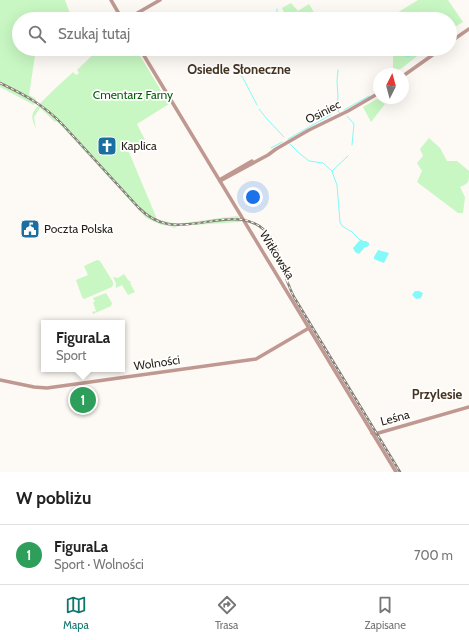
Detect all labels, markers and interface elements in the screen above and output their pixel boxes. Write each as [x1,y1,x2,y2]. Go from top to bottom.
search box [12,12,457,56]
icon: search [26,23,48,45]
text: Szukaj tutaj [58,25,130,43]
district label: Osiedle Słoneczne [187,61,291,77]
north arrow [373,68,409,104]
park label: Cmentarz Farny [93,87,173,102]
street label: Osiniec [303,96,343,127]
church icon: Kaplica [96,135,118,157]
place label: Kaplica [121,138,157,153]
your location [243,187,263,207]
public building icon: Poczta Polska [19,218,41,240]
place label: Poczta Polska [44,221,113,236]
street label: Witkowska [257,228,298,282]
popup [41,320,125,372]
text: FiguraLa [56,329,110,347]
text: Sport [56,347,86,363]
street label: Wolności [133,352,181,373]
pin: 1 [70,385,96,415]
district label: Przylesie [412,386,463,402]
street label: Leśna [379,406,411,429]
text: W pobliżu [16,488,91,508]
text: FiguraLa [54,538,108,556]
text: 1 [27,547,31,563]
text: 700 m [414,547,453,563]
text: Sport · Wolności [54,556,144,572]
tab: Mapa [63,594,89,632]
tab: Trasa [215,594,238,632]
tab: Zapisane [365,594,406,632]

